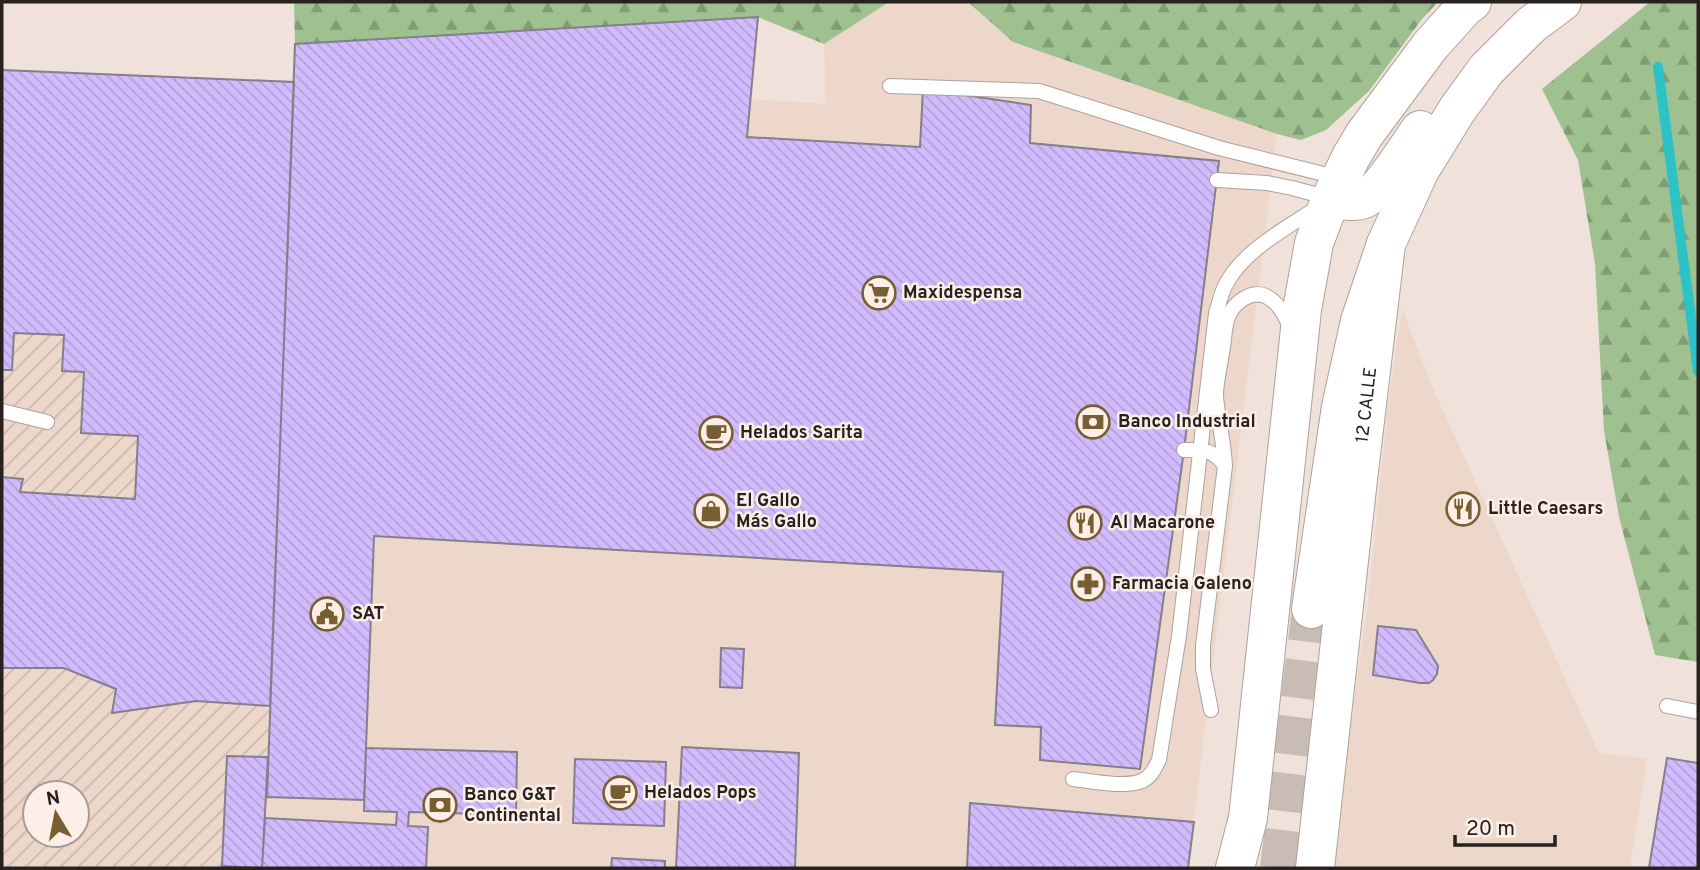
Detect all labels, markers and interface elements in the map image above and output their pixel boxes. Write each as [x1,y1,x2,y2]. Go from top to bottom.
supermarket icon: Maxidespensa [860,274,898,312]
place label: Maxidespensa [903,282,1022,305]
street label: 12 CALLE [1351,366,1383,444]
bank icon: Banco Industrial [1074,403,1112,441]
place label: Banco Industrial [1118,411,1256,434]
cafe icon: Helados Sarita [697,414,735,452]
place label: Helados Sarita [740,422,863,445]
place label: El Gallo Más Gallo [736,490,817,534]
restaurant icon: Little Caesars [1444,490,1482,528]
shop icon: El Gallo Más Gallo [692,492,730,530]
place label: Little Caesars [1488,498,1603,521]
restaurant icon: Al Macarone [1066,504,1104,542]
place label: Al Macarone [1110,512,1215,535]
pharmacy icon: Farmacia Galeno [1069,565,1107,603]
place label: Farmacia Galeno [1112,573,1252,596]
public building icon: SAT [308,595,346,633]
place label: SAT [352,603,385,626]
cafe icon: Helados Pops [601,774,639,812]
north arrow [21,779,91,849]
place label: Helados Pops [644,782,757,805]
place label: Banco G&T Continental [464,784,561,828]
text: N [45,786,62,812]
bank icon: Banco G&T Continental [421,786,459,824]
scale bar [1455,804,1555,848]
text: 20 m [1466,816,1515,843]

